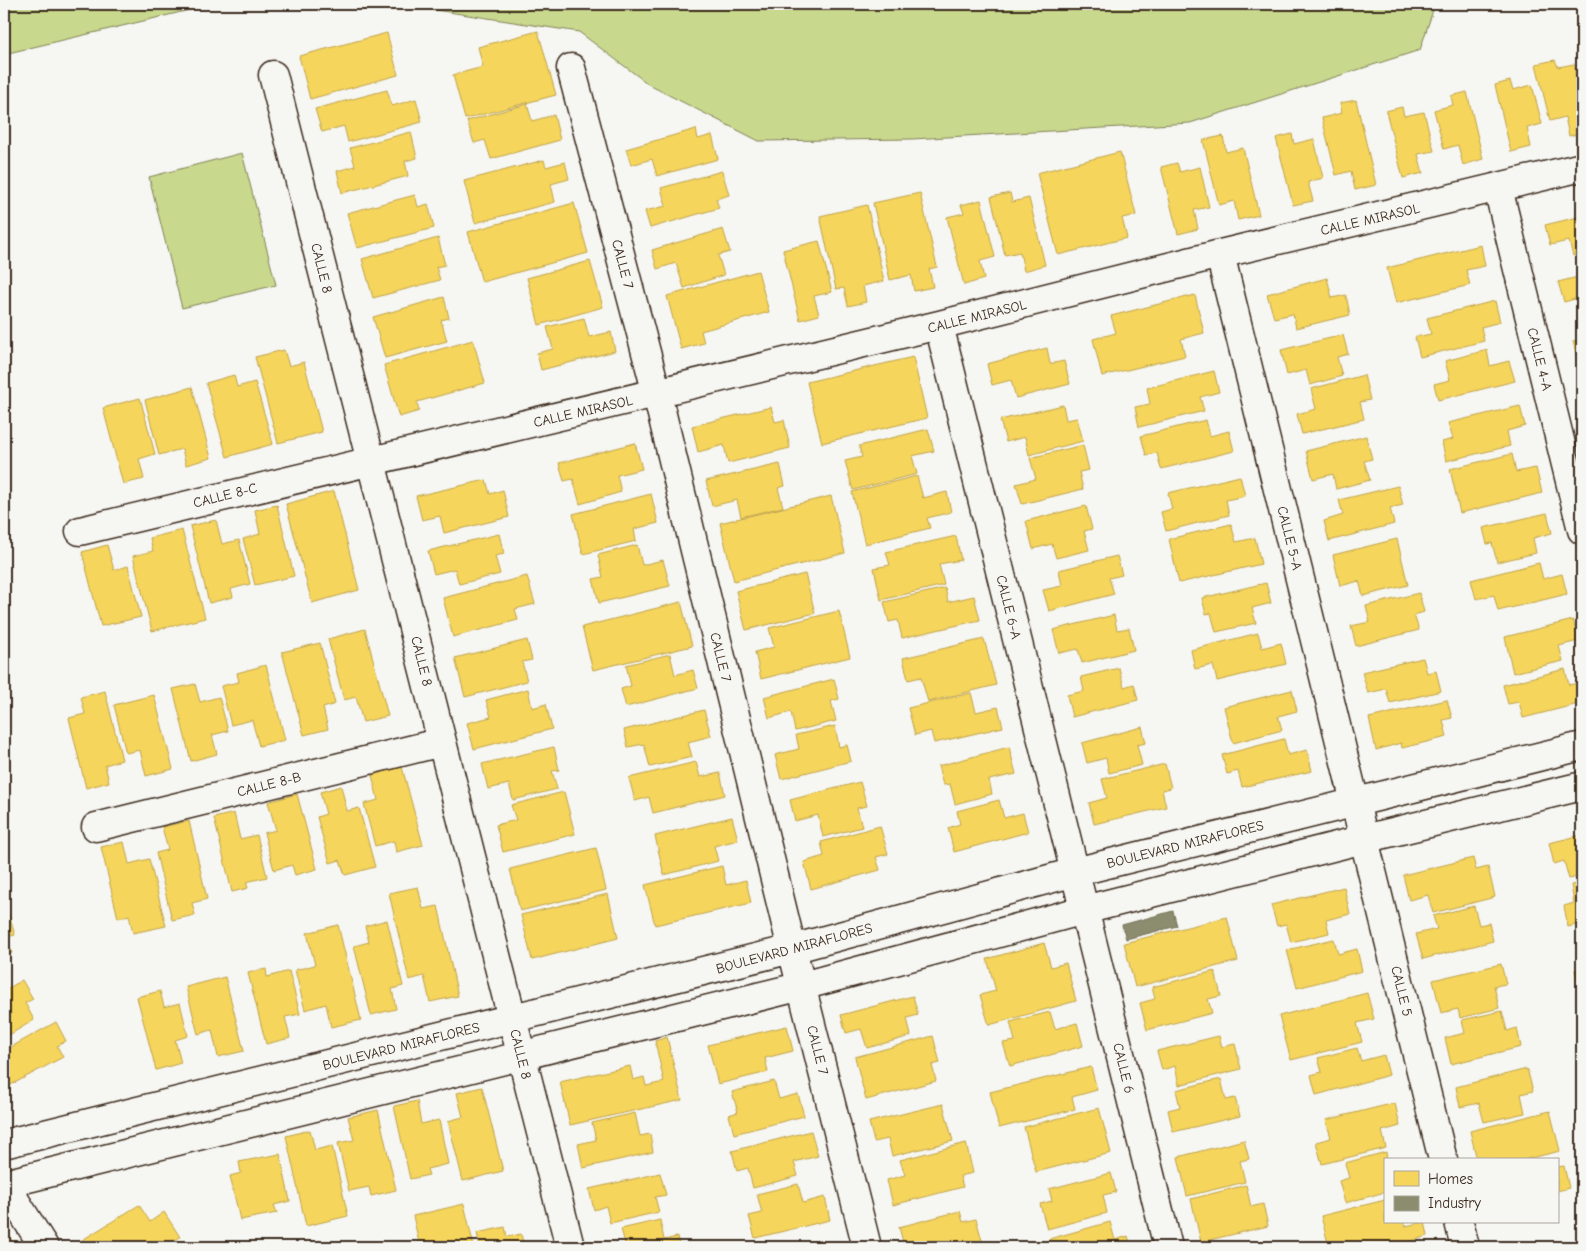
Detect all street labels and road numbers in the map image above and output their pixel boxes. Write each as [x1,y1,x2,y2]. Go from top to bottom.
street label: CALLE MIRASOL [1319,200,1421,239]
street label: CALLE 7 [608,238,637,291]
street label: CALLE 8 [307,241,336,295]
street label: CALLE MIRASOL [926,296,1028,337]
street label: CALLE 4-A [1523,326,1556,392]
street label: CALLE MIRASOL [532,392,634,431]
street label: CALLE 8-C [191,479,259,512]
street label: CALLE 5-A [1273,504,1306,572]
street label: CALLE 6-A [992,573,1025,641]
street label: CALLE 7 [706,631,735,684]
street label: CALLE 8 [407,634,436,688]
street label: CALLE 8-B [235,768,303,801]
street label: BOULEVARD MIRAFLORES [1105,817,1266,872]
street label: BOULEVARD MIRAFLORES [714,919,874,978]
street label: CALLE 5 [1387,964,1416,1018]
street label: BOULEVARD MIRAFLORES [321,1019,482,1074]
street label: CALLE 7 [803,1024,832,1077]
street label: CALLE 8 [506,1027,535,1081]
street label: CALLE 6 [1109,1041,1138,1095]

